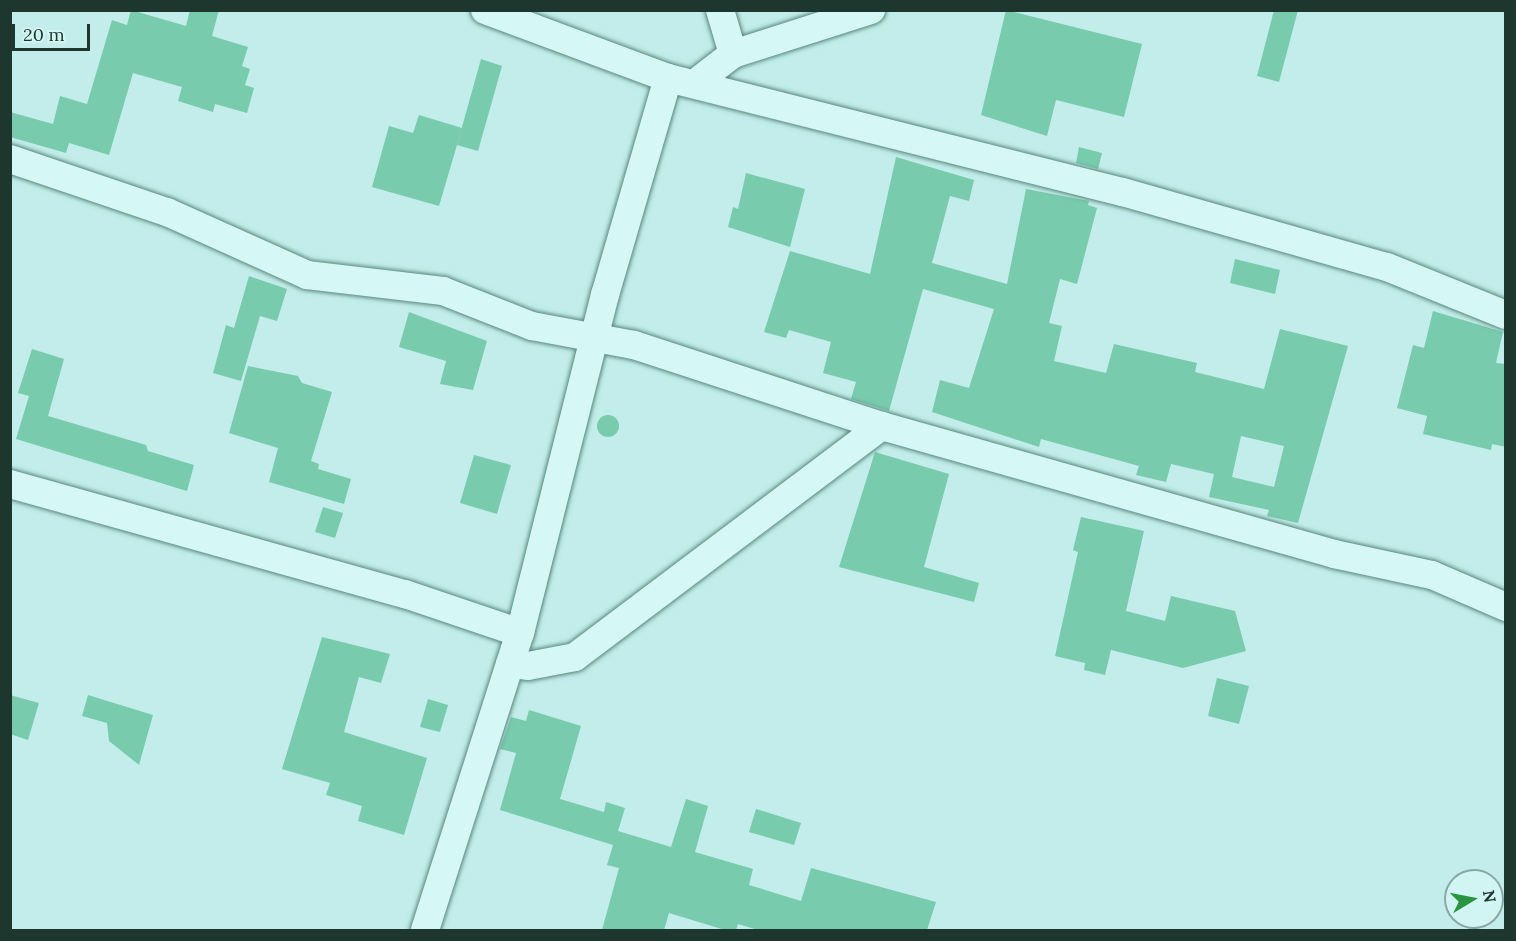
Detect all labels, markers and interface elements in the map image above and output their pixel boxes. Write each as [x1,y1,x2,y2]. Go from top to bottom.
scale bar [15,12,93,50]
text: 20 m [23,23,65,46]
north arrow [1444,869,1504,929]
text: N [1479,888,1501,904]

